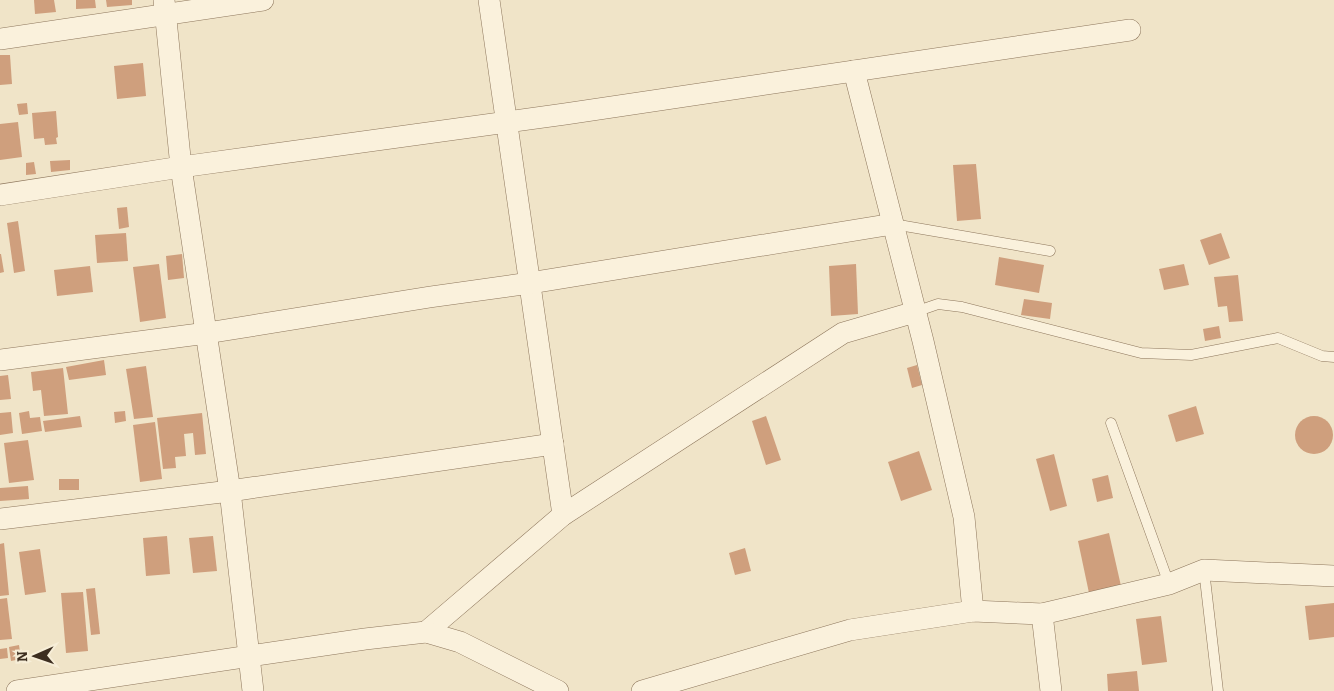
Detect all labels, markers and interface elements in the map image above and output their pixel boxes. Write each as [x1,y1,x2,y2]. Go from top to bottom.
north arrow [10,631,60,681]
text: N [14,651,31,662]

